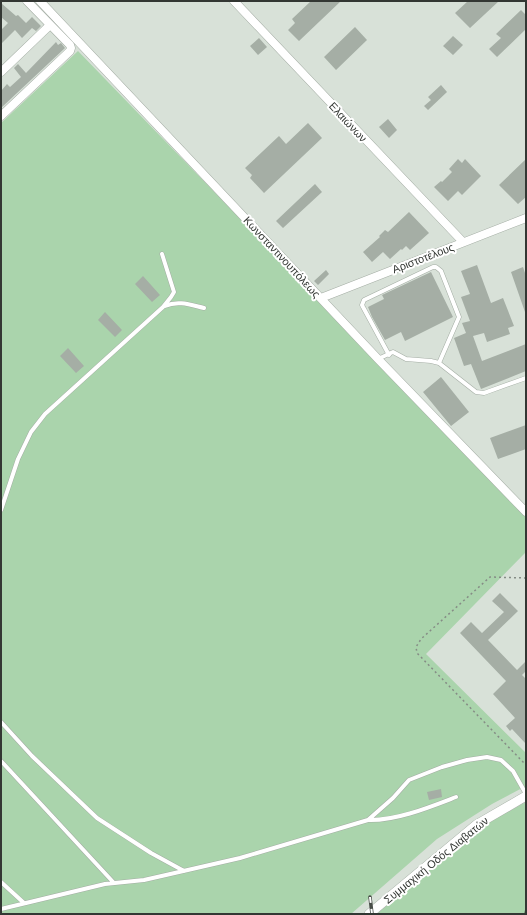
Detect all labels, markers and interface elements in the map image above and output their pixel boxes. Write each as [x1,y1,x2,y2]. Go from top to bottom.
street label: Ελαιώνων [327,100,370,145]
street label: Κωνσταντινουπόλεως [241,214,323,300]
street label: Αριστοτέλους [391,241,455,275]
street label: Συμμαχική Οδός Διαβατών [382,814,491,906]

